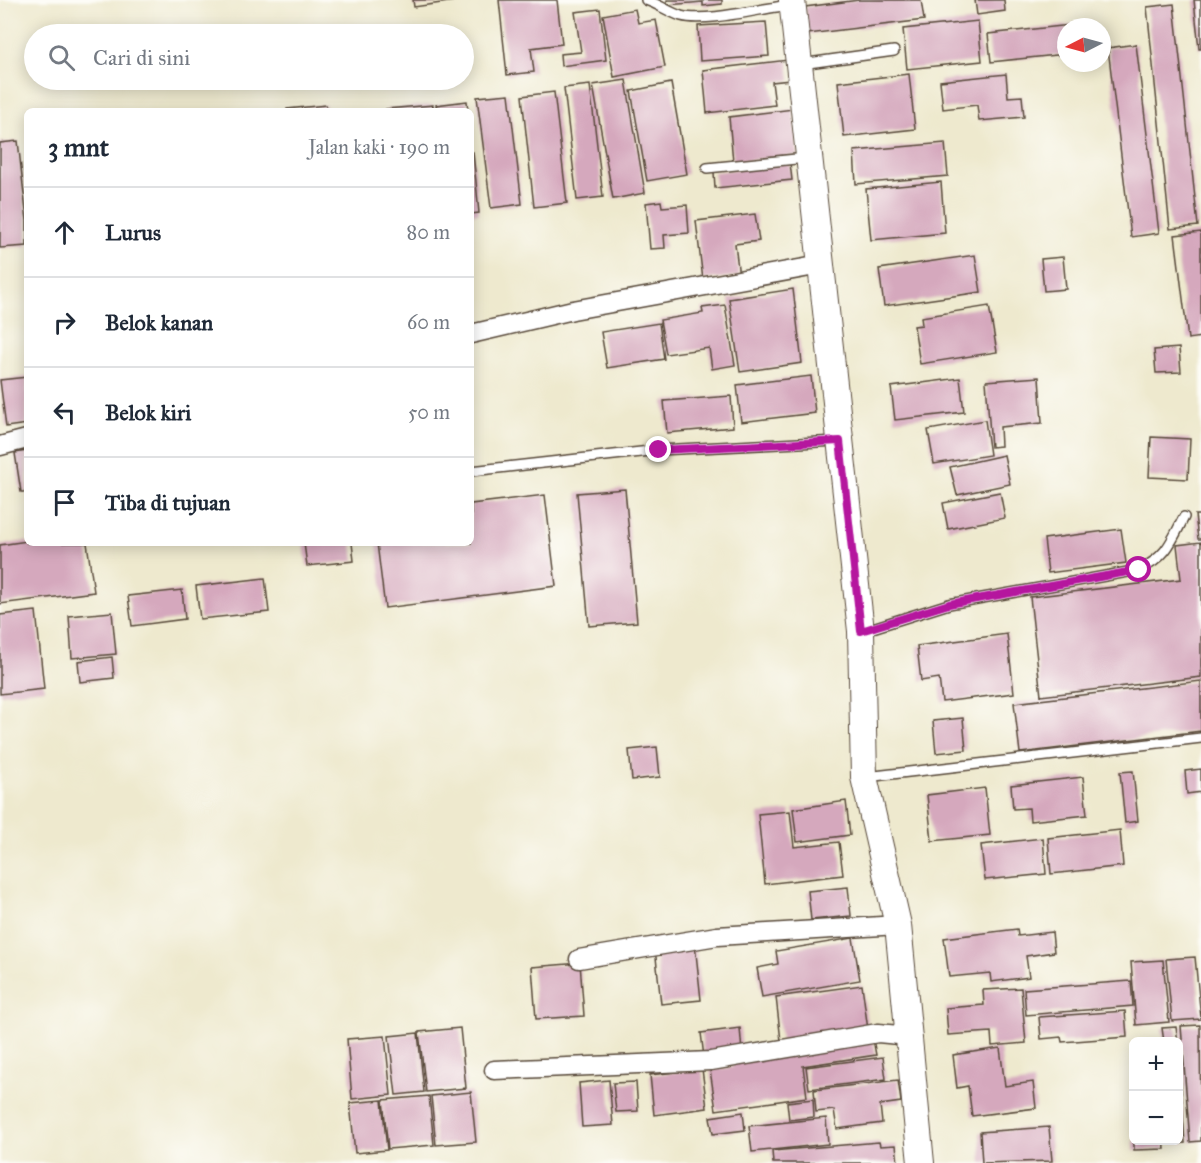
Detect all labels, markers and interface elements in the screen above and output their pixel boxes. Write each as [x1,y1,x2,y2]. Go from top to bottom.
north arrow [1057,18,1111,72]
search box [24,24,474,90]
icon: search [45,41,78,74]
text: Cari di sini [93,44,190,71]
text: 3 mnt [48,131,109,163]
text: Jalan kaki · 190 m [308,135,450,159]
icon: ahead [48,216,81,249]
text: Lurus [105,219,161,246]
text: 80 m [407,220,450,244]
icon: right [48,306,81,339]
text: Belok kanan [105,309,213,336]
text: 60 m [407,310,450,334]
icon: left [48,396,81,429]
text: Belok kiri [105,399,191,426]
text: 50 m [408,400,450,424]
route end [645,436,671,462]
icon: arrive [48,486,81,519]
text: Tiba di tujuan [105,489,230,516]
route start [1125,556,1151,582]
map controls [1129,1037,1183,1145]
button: + [1129,1037,1183,1091]
button: − [1129,1091,1183,1145]

